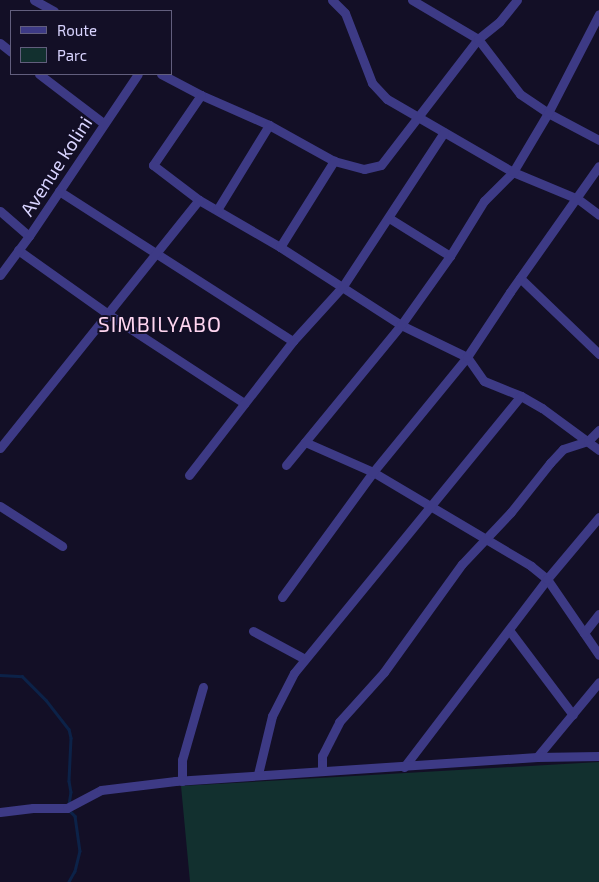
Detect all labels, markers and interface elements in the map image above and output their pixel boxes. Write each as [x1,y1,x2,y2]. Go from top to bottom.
legend [10,10,172,75]
text: Route [57,21,97,39]
text: Parc [57,46,87,64]
street label: Avenue kolini [15,112,97,220]
district label: SIMBILYABO [97,311,223,337]

